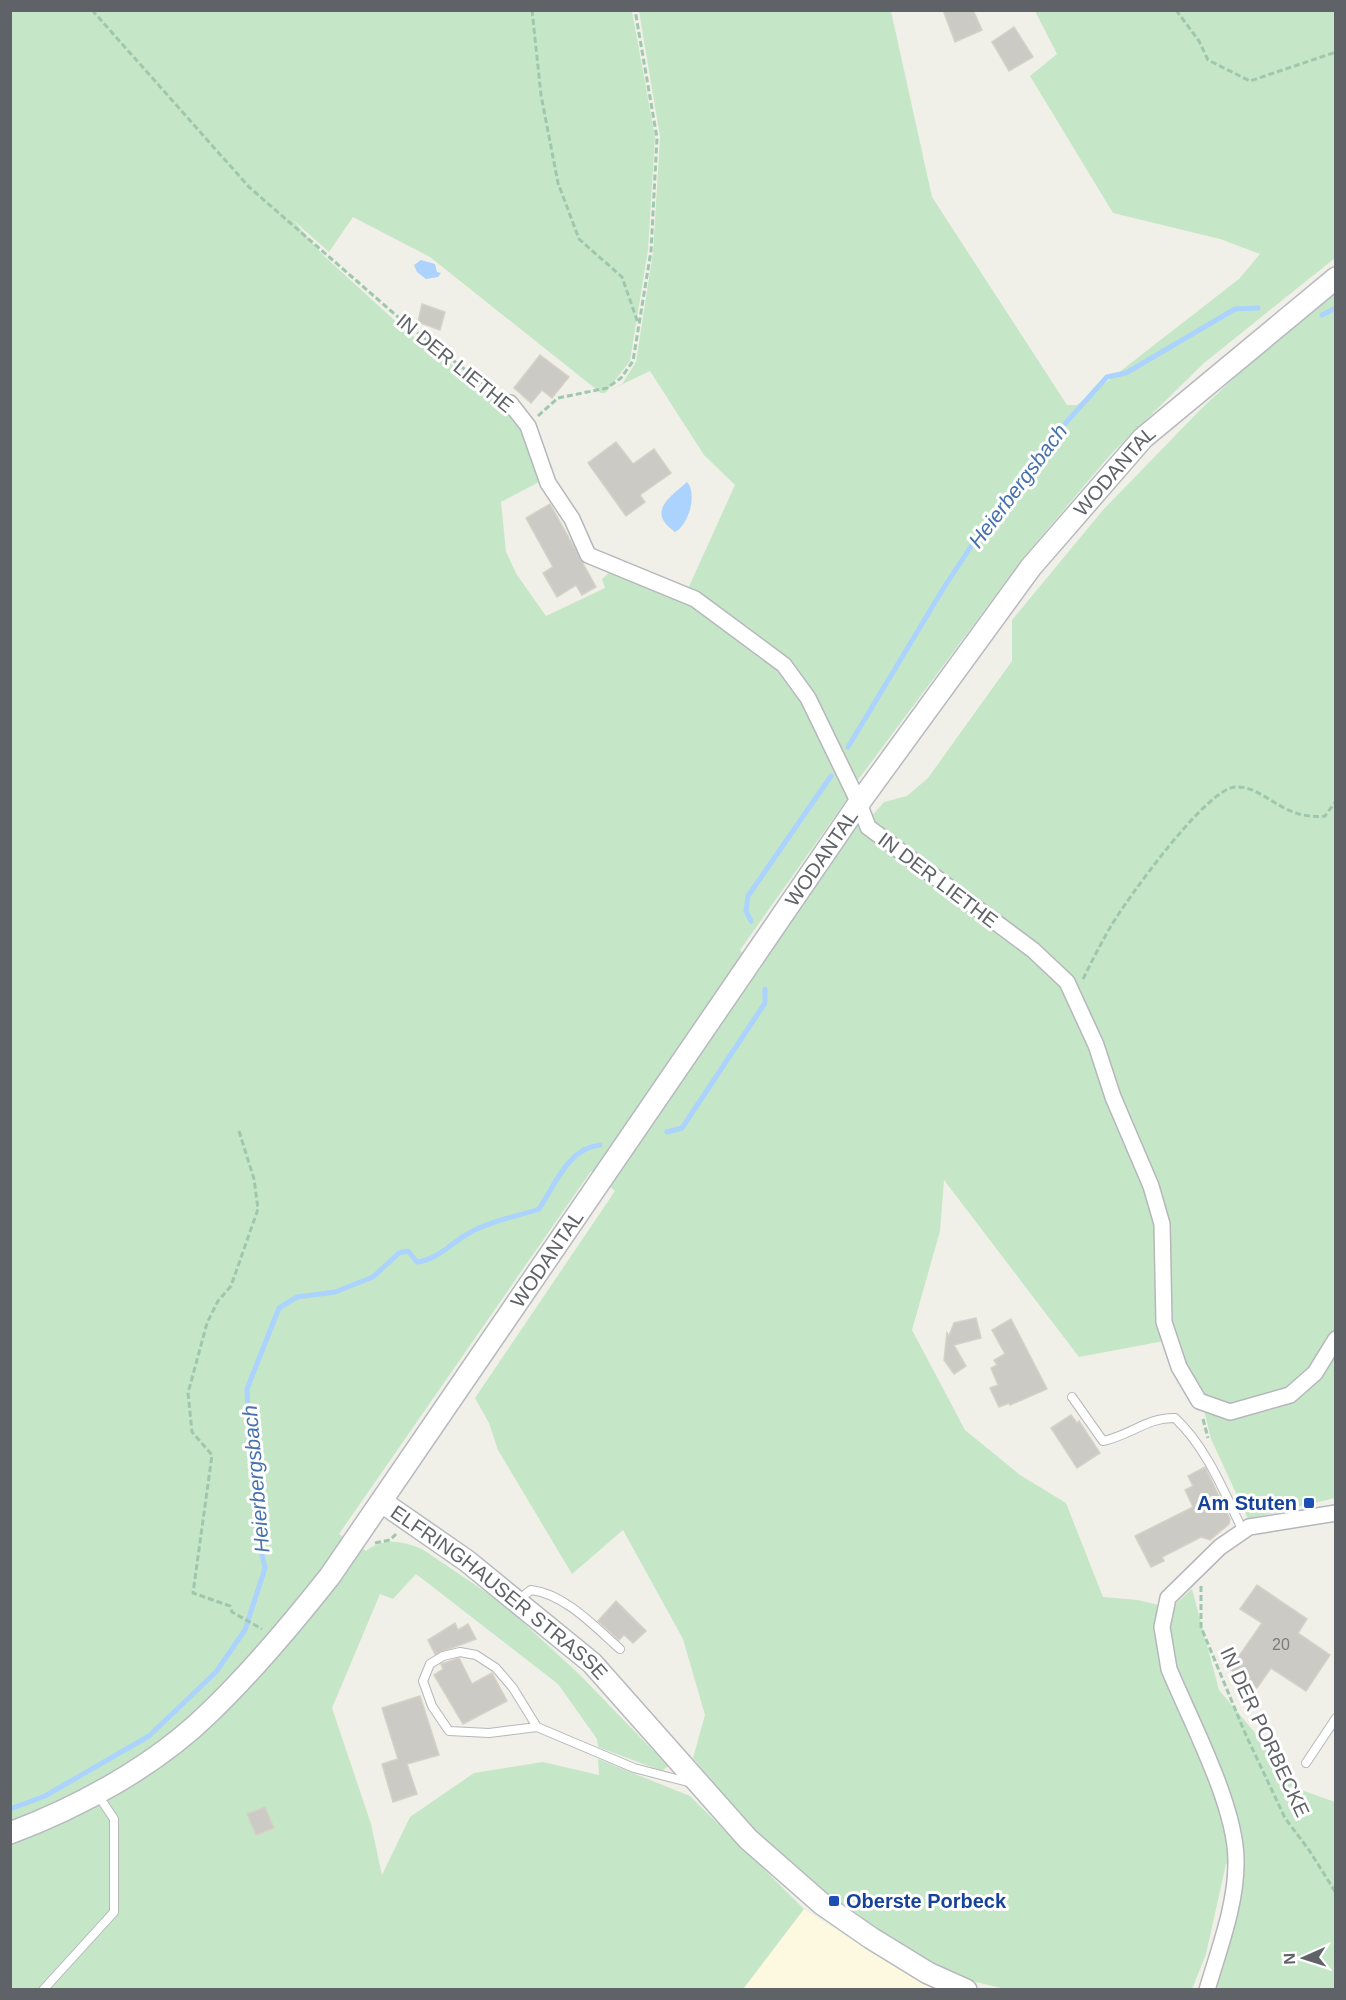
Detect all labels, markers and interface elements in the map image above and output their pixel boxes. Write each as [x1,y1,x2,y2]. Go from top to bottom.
street label: IN DER LIETHE [392,309,518,417]
water label: Heierbergsbach [964,420,1071,552]
street label: WODANTAL [1070,422,1160,520]
street label: WODANTAL [781,806,862,910]
street label: IN DER LIETHE [874,828,1002,932]
street label: WODANTAL [506,1207,588,1311]
water label: Heierbergsbach [238,1404,273,1554]
place label: Am Stuten [1197,1492,1297,1514]
marker: Am Stuten [1302,1496,1316,1510]
street label: ELFRINGHAUSER STRASSE [387,1501,612,1684]
house number: 20 [1272,1636,1290,1653]
street label: IN DER PORBECKE [1216,1644,1314,1820]
place label: Oberste Porbeck [846,1890,1007,1912]
marker: Oberste Porbeck [827,1894,841,1908]
north arrow [1274,1928,1334,1988]
text: N [1281,1953,1298,1965]

